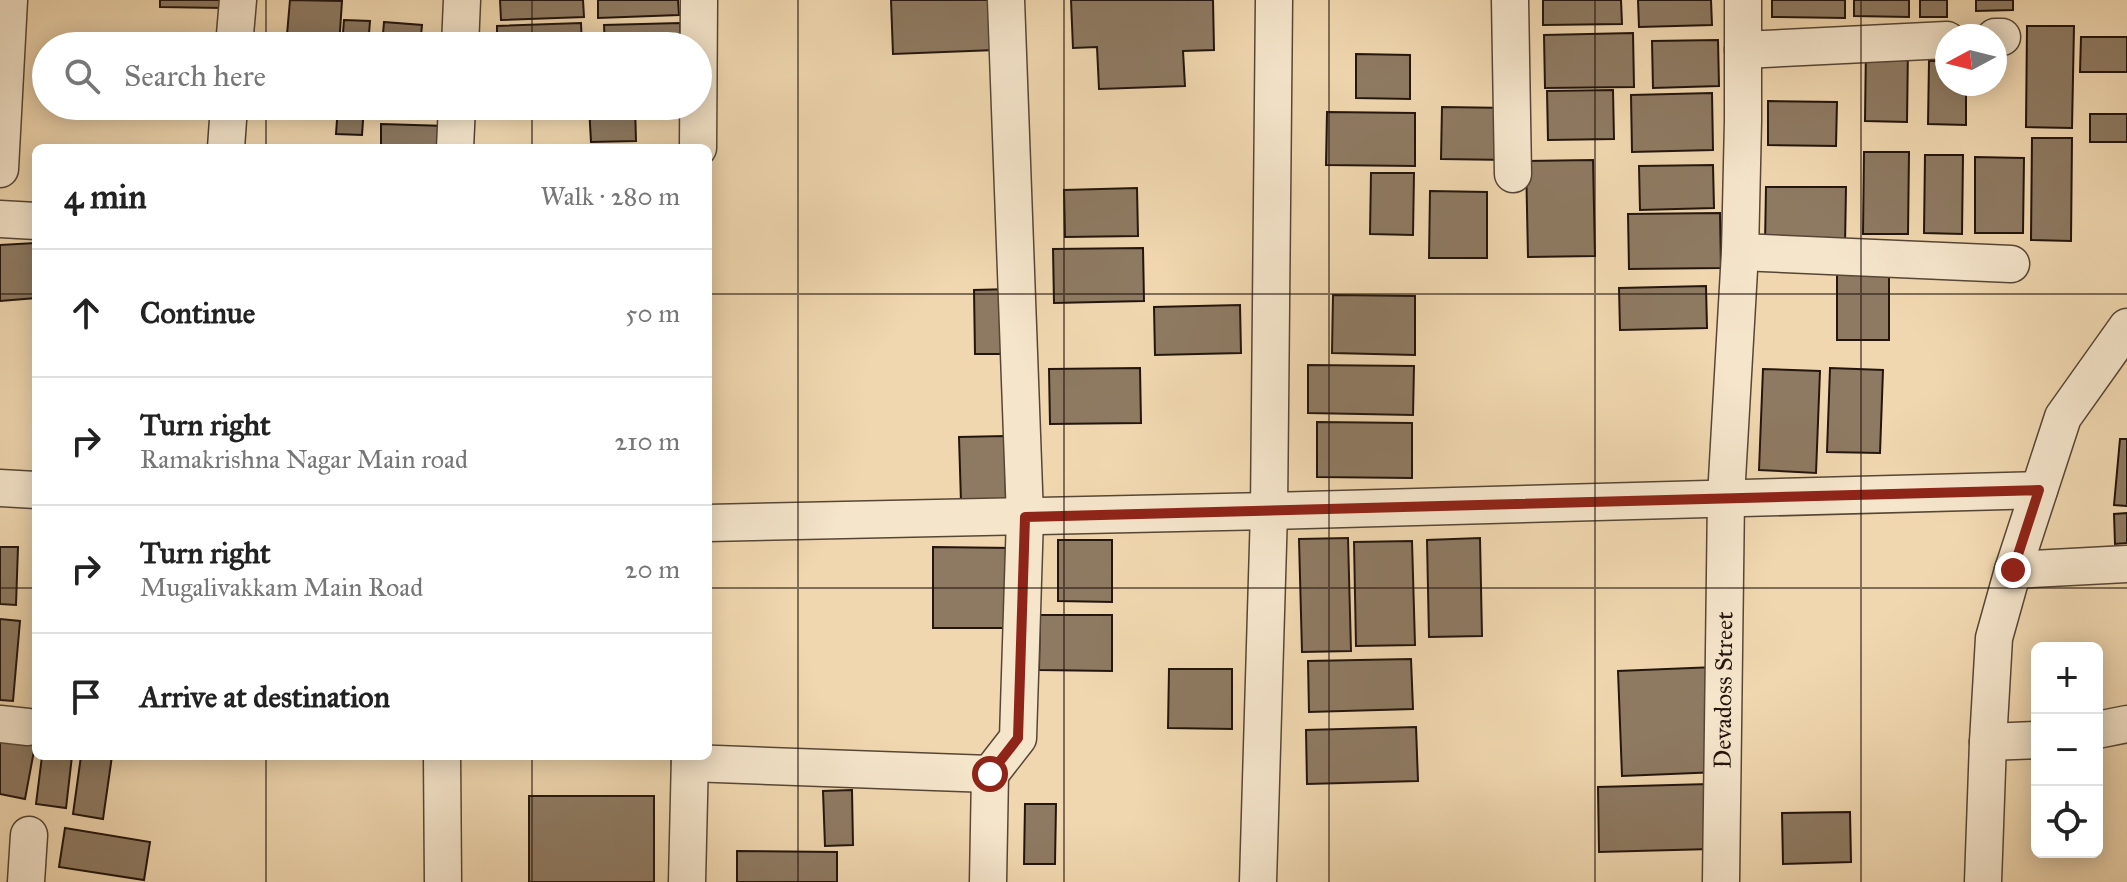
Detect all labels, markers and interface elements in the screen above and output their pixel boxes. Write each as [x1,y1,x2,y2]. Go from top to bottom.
north arrow [1935,24,2007,96]
search box [32,32,712,120]
icon: search [60,54,104,98]
text: Search here [124,58,266,94]
text: 4 min [64,176,147,217]
text: Walk · 280 m [540,180,680,212]
icon: ahead [64,291,108,335]
text: Continue [140,295,255,331]
text: 50 m [625,297,680,329]
text: Turn right [140,407,271,443]
icon: right [64,419,108,463]
text: 210 m [614,425,680,457]
text: Ramakrishna Nagar Main road [140,443,468,475]
text: Turn right [140,535,271,571]
icon: right [64,547,108,591]
route end [1995,552,2031,588]
text: 20 m [625,553,680,585]
text: Mugalivakkam Main Road [140,571,423,603]
street label: Devadoss Street [1707,611,1740,769]
map controls [2031,642,2103,858]
button: + [2031,642,2103,714]
icon: arrive [64,675,108,719]
text: Arrive at destination [140,679,390,715]
button: − [2031,714,2103,786]
route start [972,756,1008,792]
button: locate [2031,786,2103,858]

